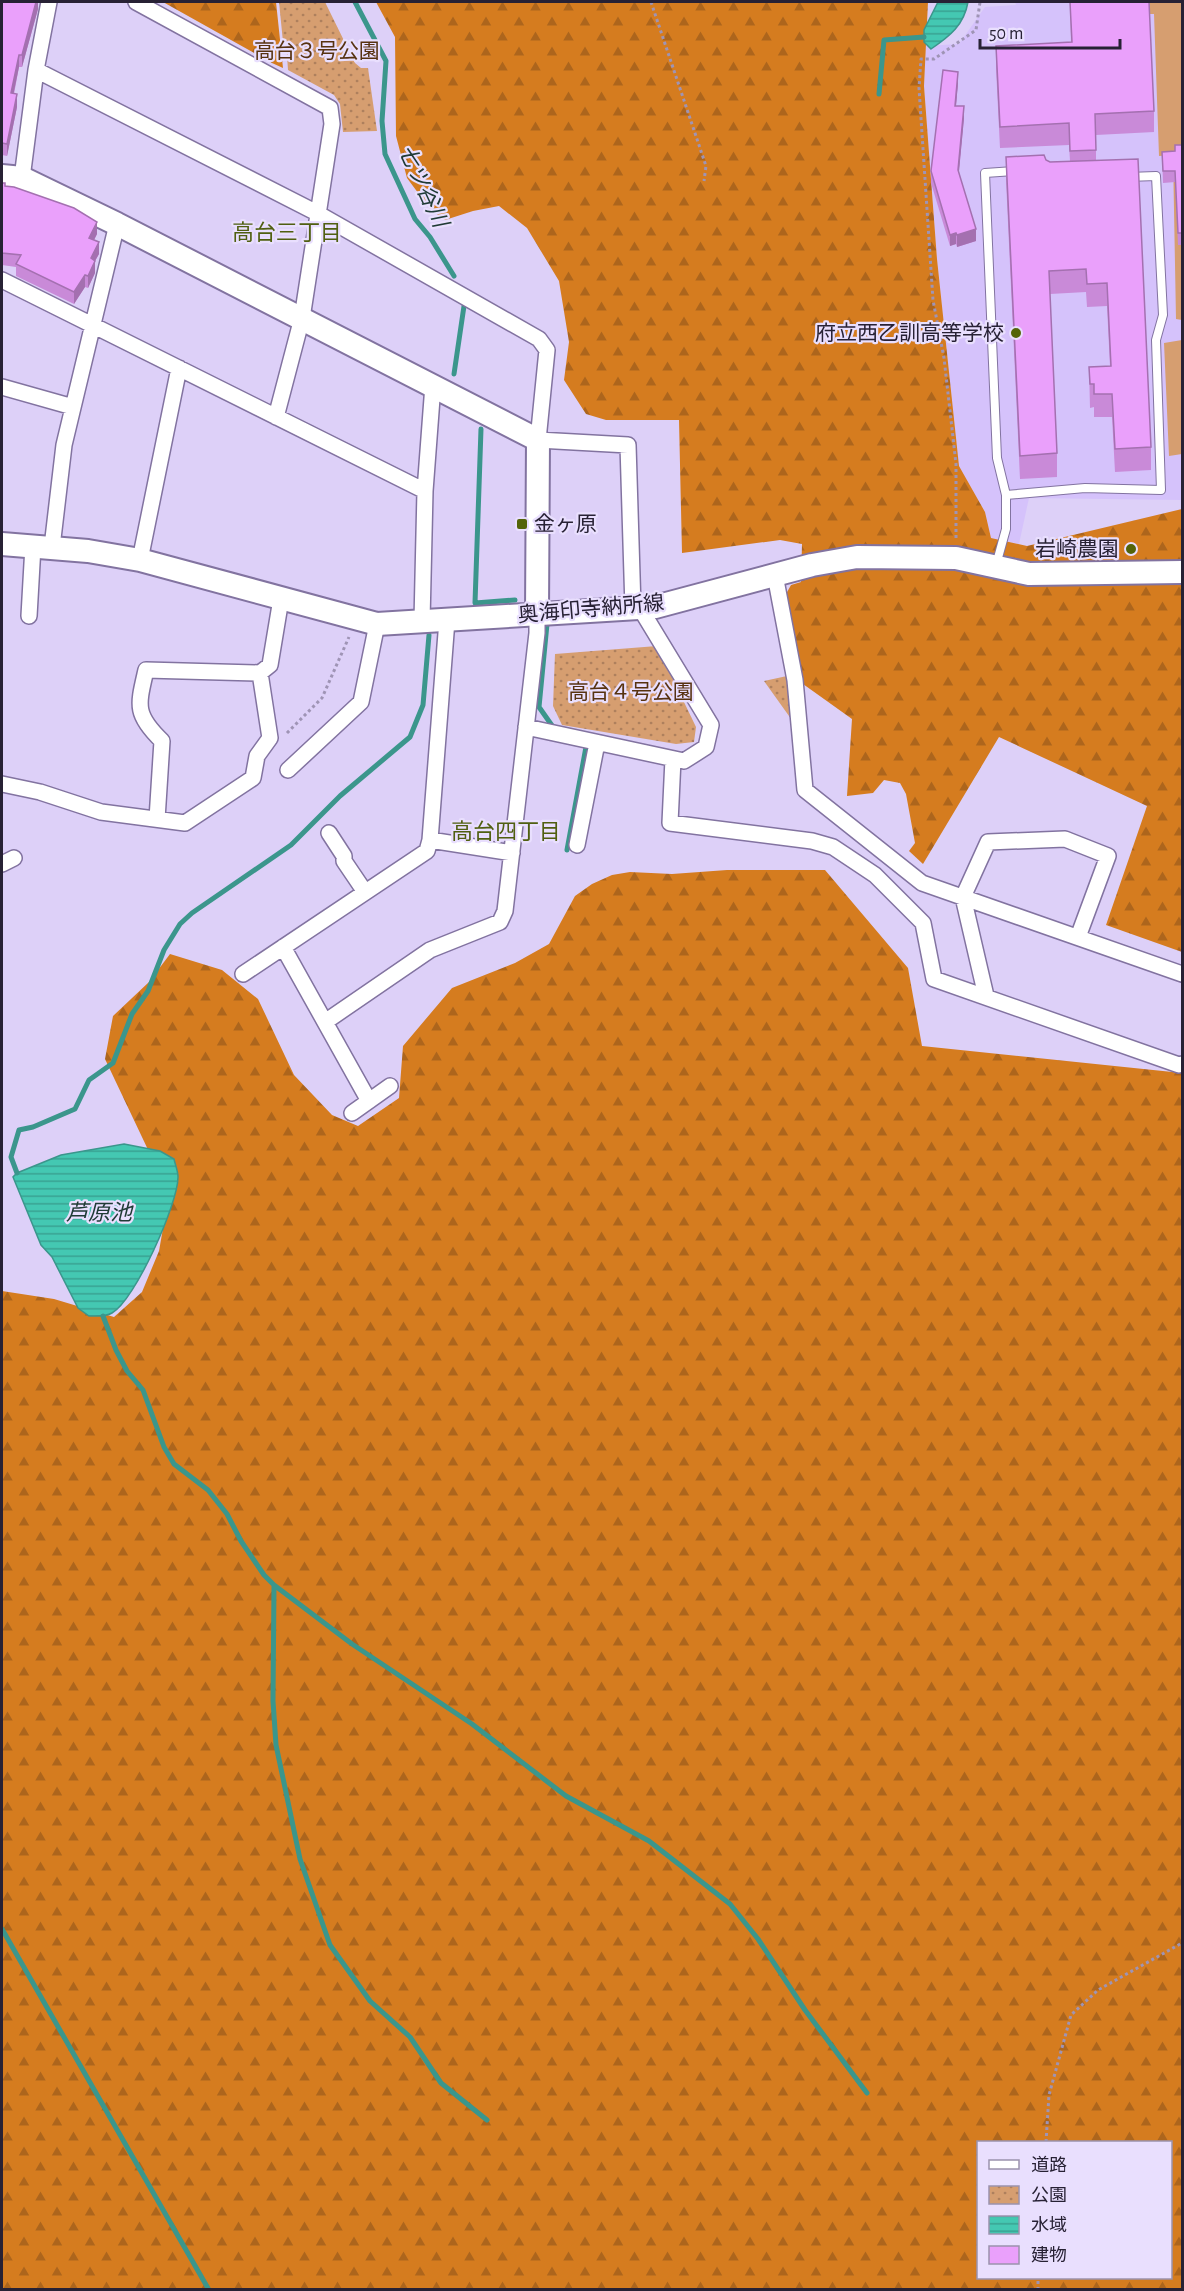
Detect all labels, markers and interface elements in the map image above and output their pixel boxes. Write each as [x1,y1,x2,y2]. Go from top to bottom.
scale bar [980,12,1120,50]
text: 50 m [989,25,1023,43]
park label: 高台３号公園 [254,40,380,62]
water label: 七ツ谷川 [394,141,453,232]
district label: 高台三丁目 [232,221,342,244]
place label: 府立西乙訓高等学校 [815,322,1004,344]
marker: 府立西乙訓高等学校 [1009,326,1023,340]
place label: 金ヶ原 [534,513,597,535]
marker: 金ヶ原 [515,517,529,531]
place label: 岩崎農園 [1035,538,1119,560]
marker: 岩崎農園 [1124,542,1138,556]
street label: 奥海印寺納所線 [517,591,665,626]
park label: 高台４号公園 [568,681,694,703]
district label: 高台四丁目 [451,820,561,843]
water label: 芦原池 [66,1201,134,1224]
legend [977,2141,1172,2279]
text: 道路 [1031,2155,1067,2175]
text: 公園 [1031,2186,1067,2205]
text: 水域 [1031,2216,1067,2235]
text: 建物 [1031,2245,1067,2265]

